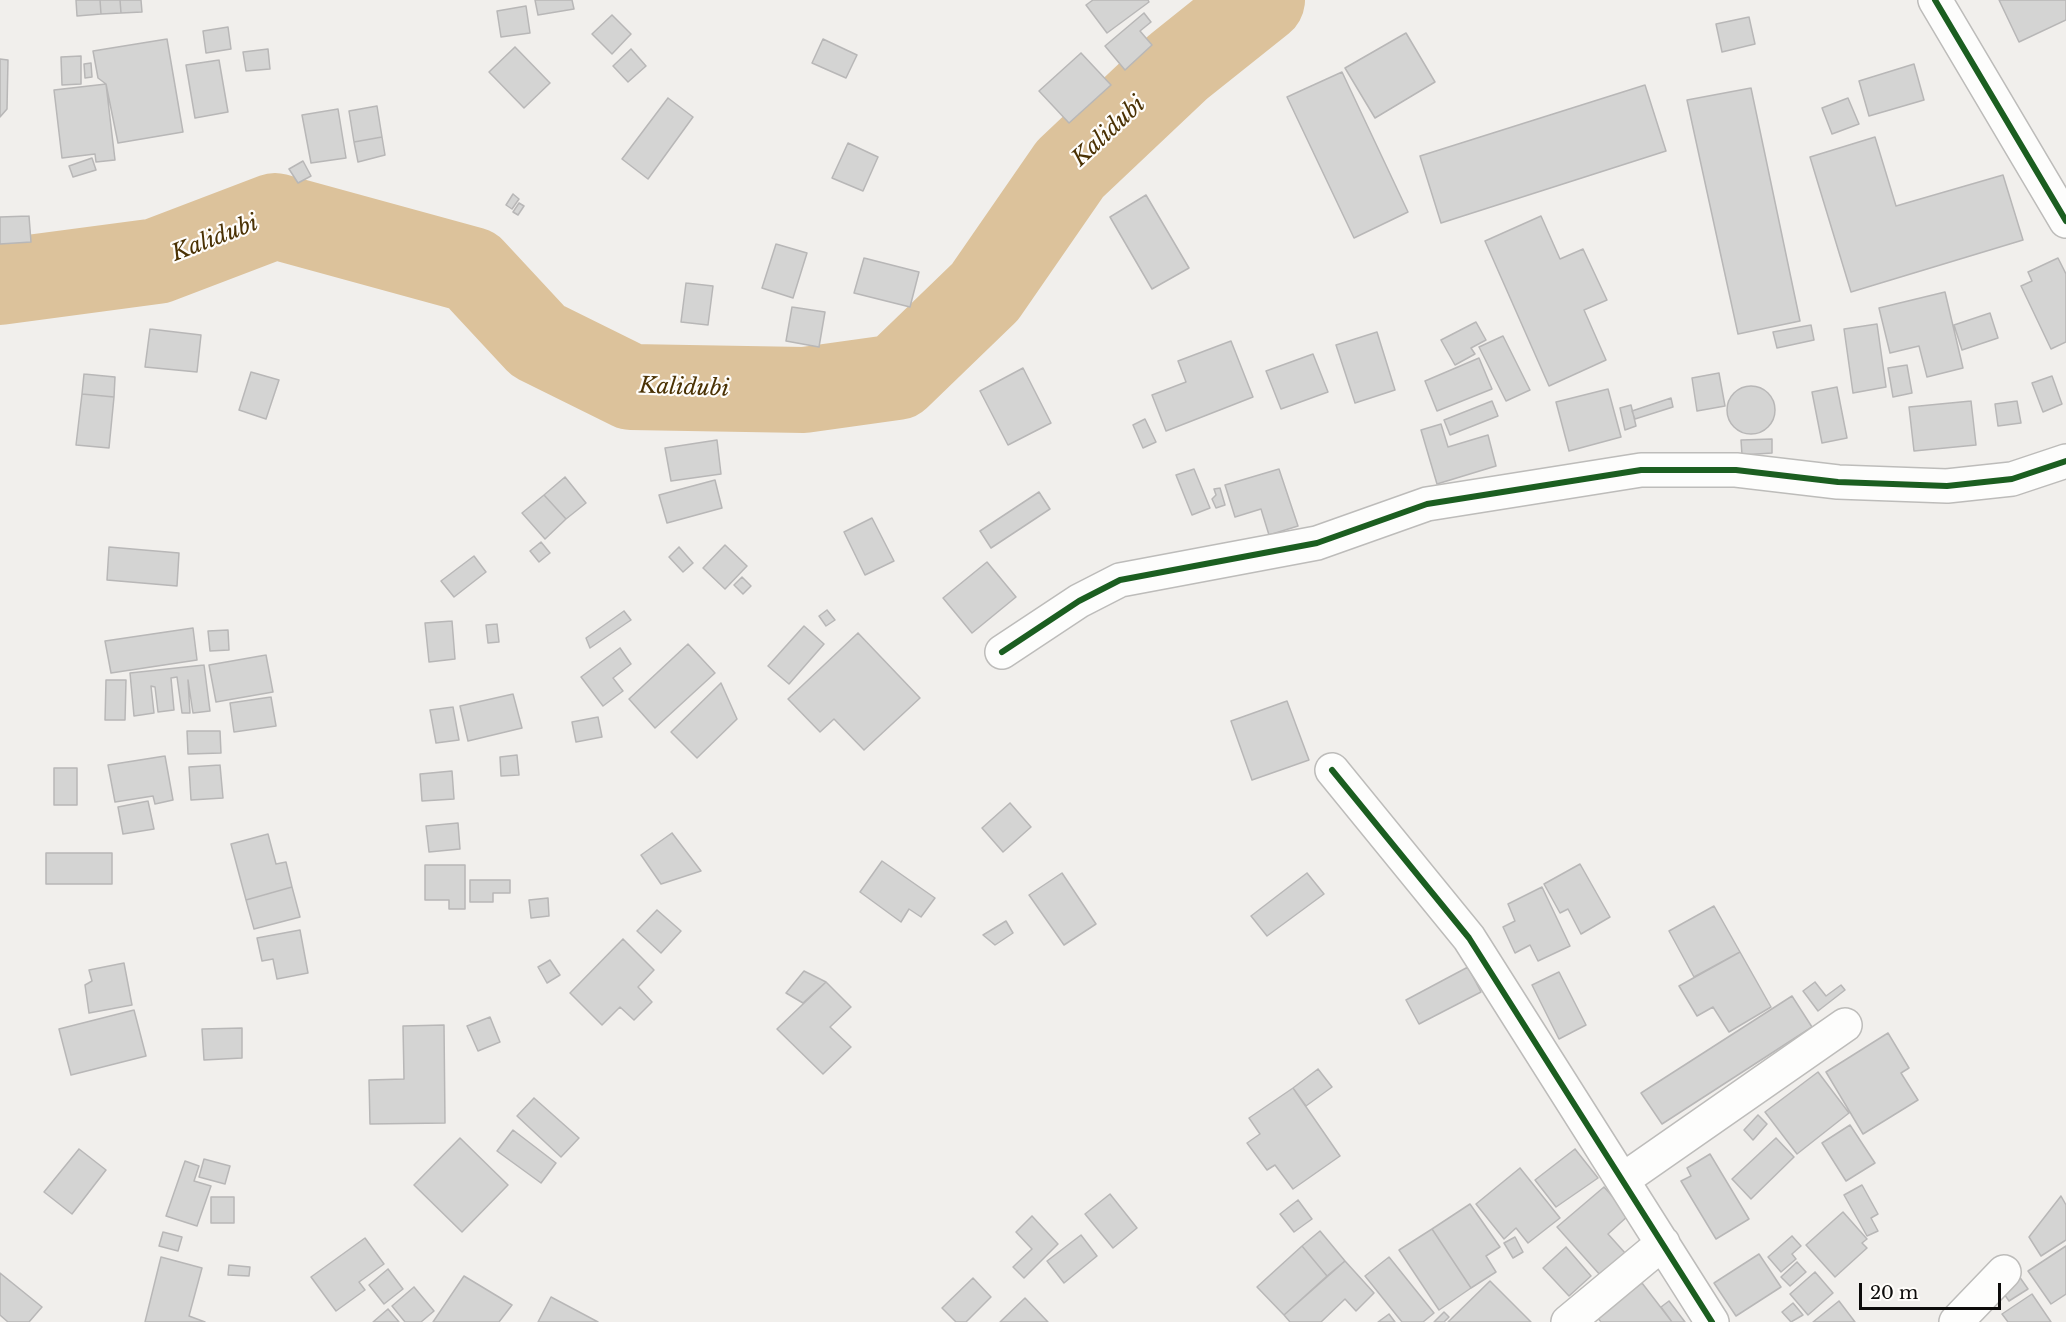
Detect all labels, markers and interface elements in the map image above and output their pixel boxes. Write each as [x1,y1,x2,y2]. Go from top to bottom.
water label: Kalidubi [1067,92,1151,172]
water label: Kalidubi [168,210,262,268]
water label: Kalidubi [638,373,730,403]
scale bar [1862,1271,2004,1309]
text: 20 m [1870,1282,1918,1304]

